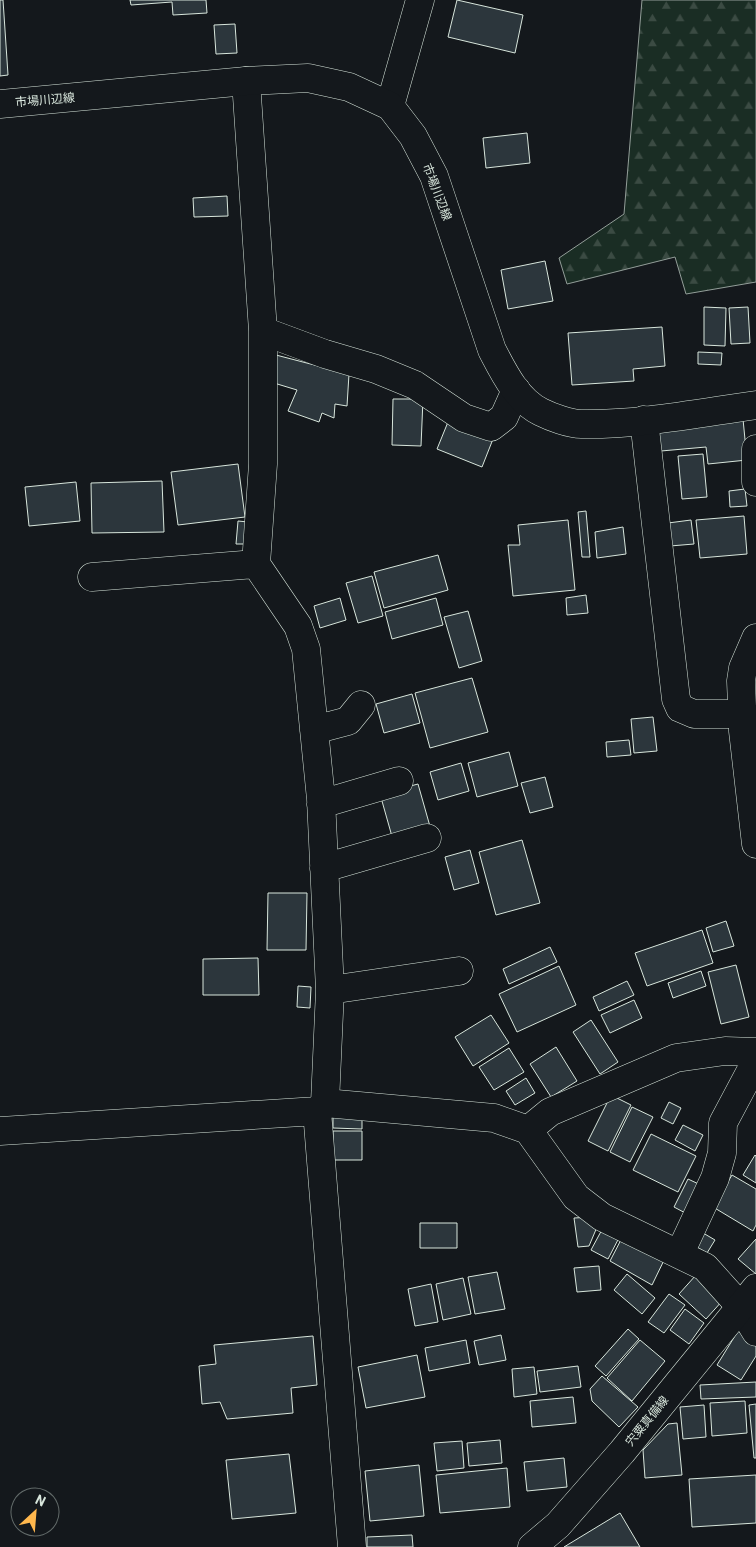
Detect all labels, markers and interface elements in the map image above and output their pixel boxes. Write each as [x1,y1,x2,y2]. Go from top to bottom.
street label: 市場川辺線 [14,89,75,109]
street label: 市場川辺線 [421,161,455,222]
street label: 宍粟真備線 [622,1393,671,1448]
north arrow [10,1487,60,1537]
text: N [33,1490,49,1510]

